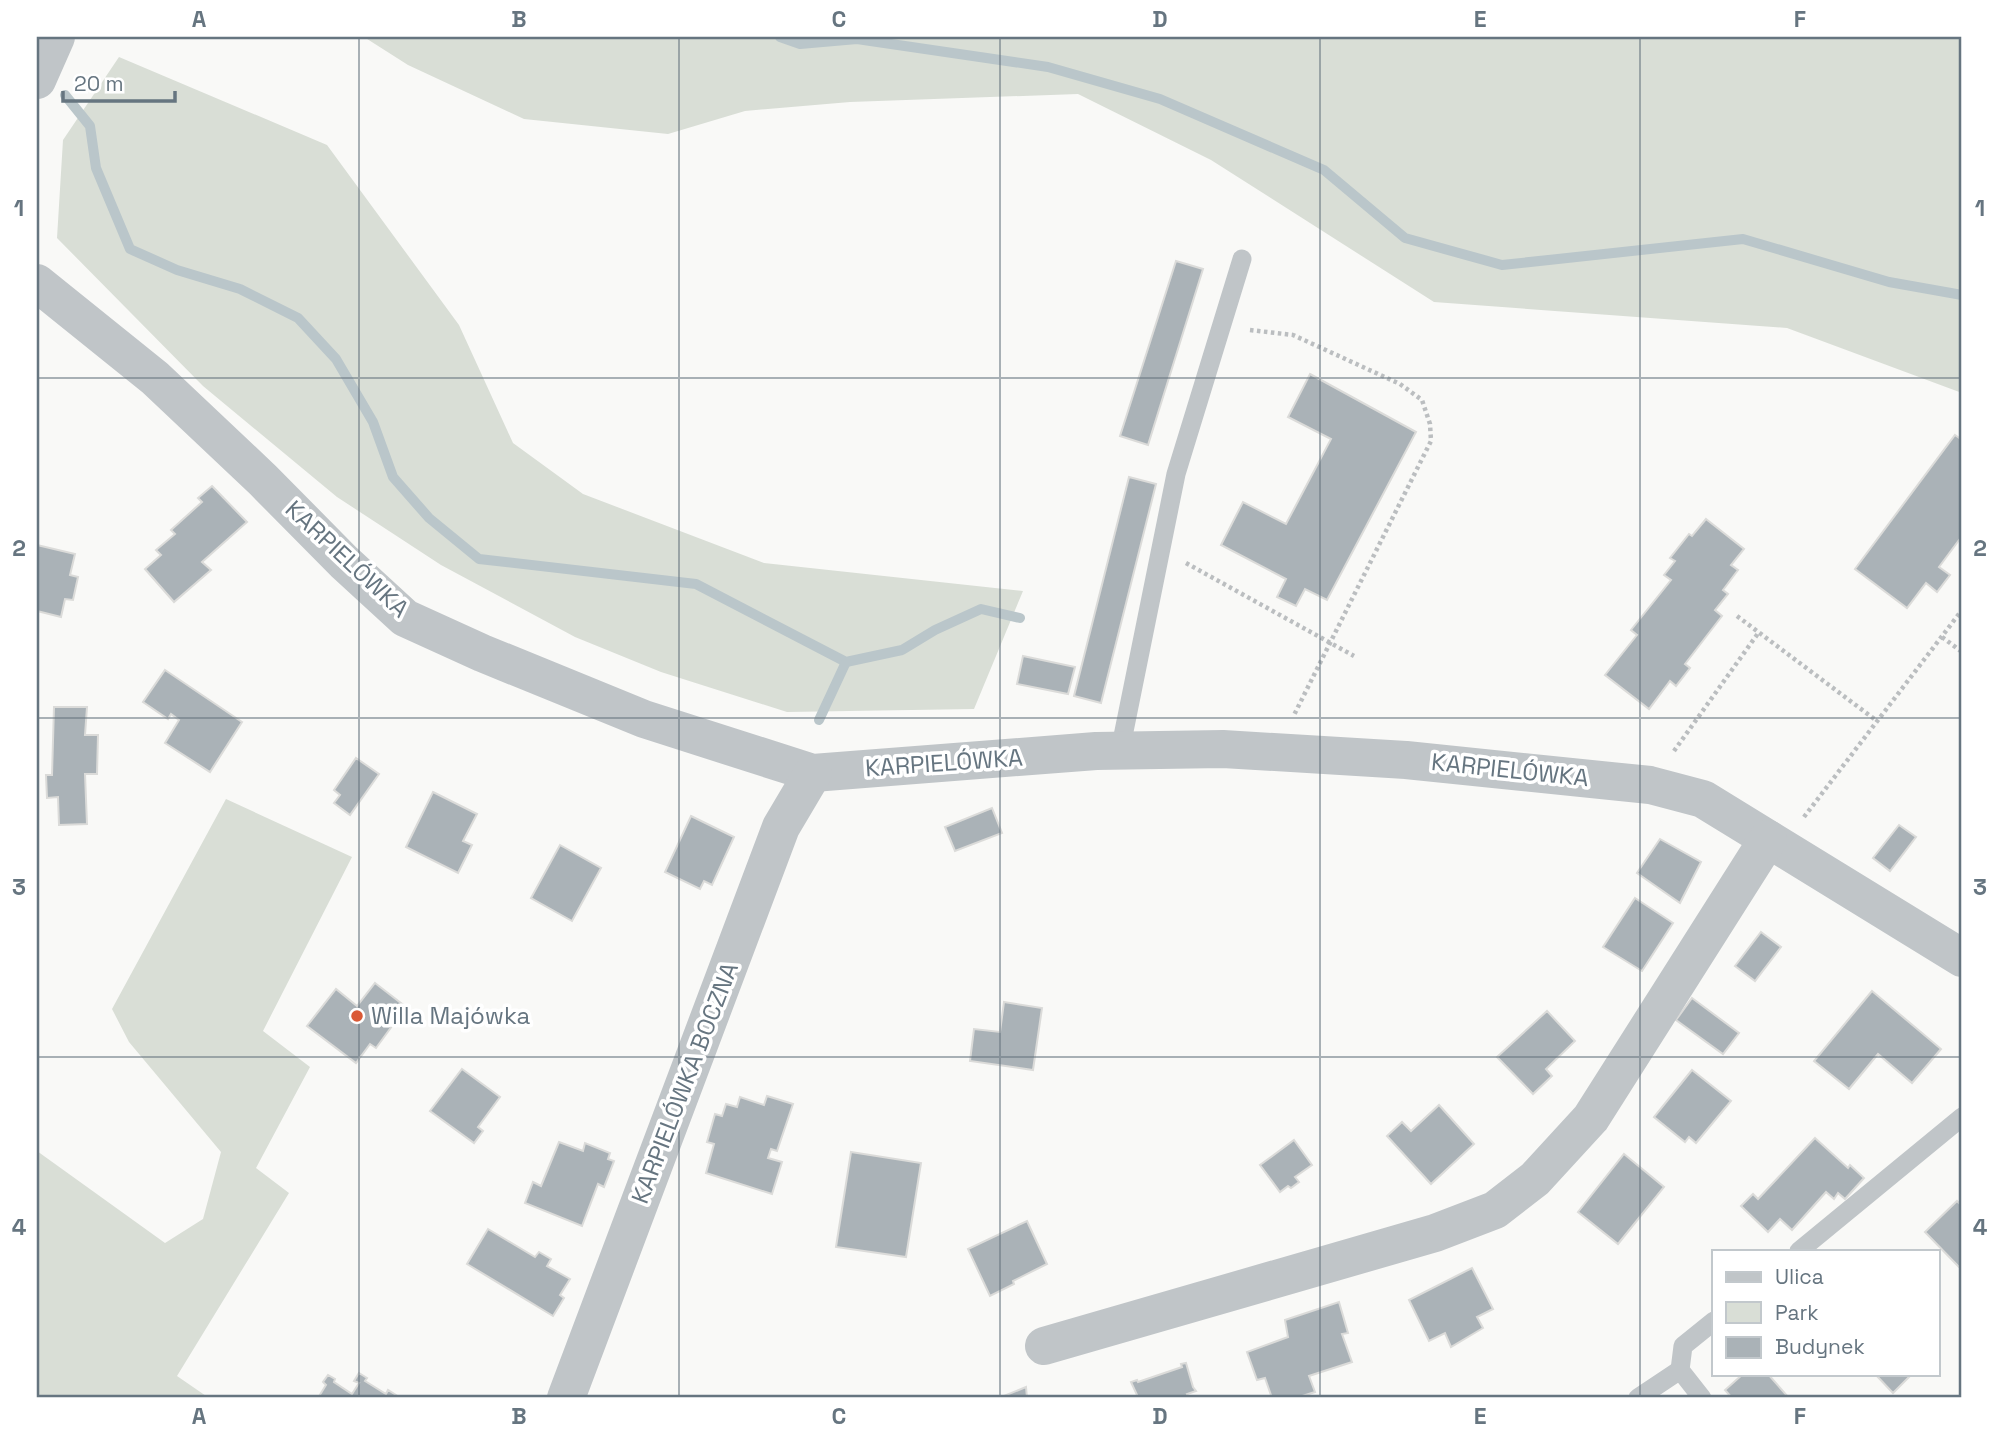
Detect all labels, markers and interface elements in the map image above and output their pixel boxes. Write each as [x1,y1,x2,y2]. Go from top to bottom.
text: A [192,4,207,34]
text: B [511,4,527,34]
text: C [832,4,846,34]
text: D [1152,4,1168,34]
text: E [1474,4,1486,34]
text: F [1794,4,1806,34]
scale bar [63,60,175,104]
text: 20 m [74,70,124,97]
text: 1 [14,193,24,223]
text: 1 [1975,193,1985,223]
street label: KARPIELÓWKA [279,493,416,624]
text: 2 [12,533,26,563]
text: 2 [1973,533,1987,563]
street label: KARPIELÓWKA [864,742,1024,783]
street label: KARPIELÓWKA [1430,746,1590,793]
text: 3 [12,872,26,902]
text: 3 [1973,872,1987,902]
street label: KARPIELÓWKA BOCZNA [624,958,745,1208]
place label: Willa Majówka [371,1000,531,1031]
marker: Willa Majówka [349,1008,365,1024]
text: 4 [12,1212,27,1242]
text: 4 [1973,1212,1988,1242]
legend [1712,1250,1940,1376]
text: Ulica [1775,1263,1824,1290]
text: Park [1775,1299,1819,1326]
text: Budynek [1775,1333,1865,1360]
text: A [192,1401,207,1431]
text: B [511,1401,527,1431]
text: C [832,1401,846,1431]
text: D [1152,1401,1168,1431]
text: E [1474,1401,1486,1431]
text: F [1794,1401,1806,1431]

